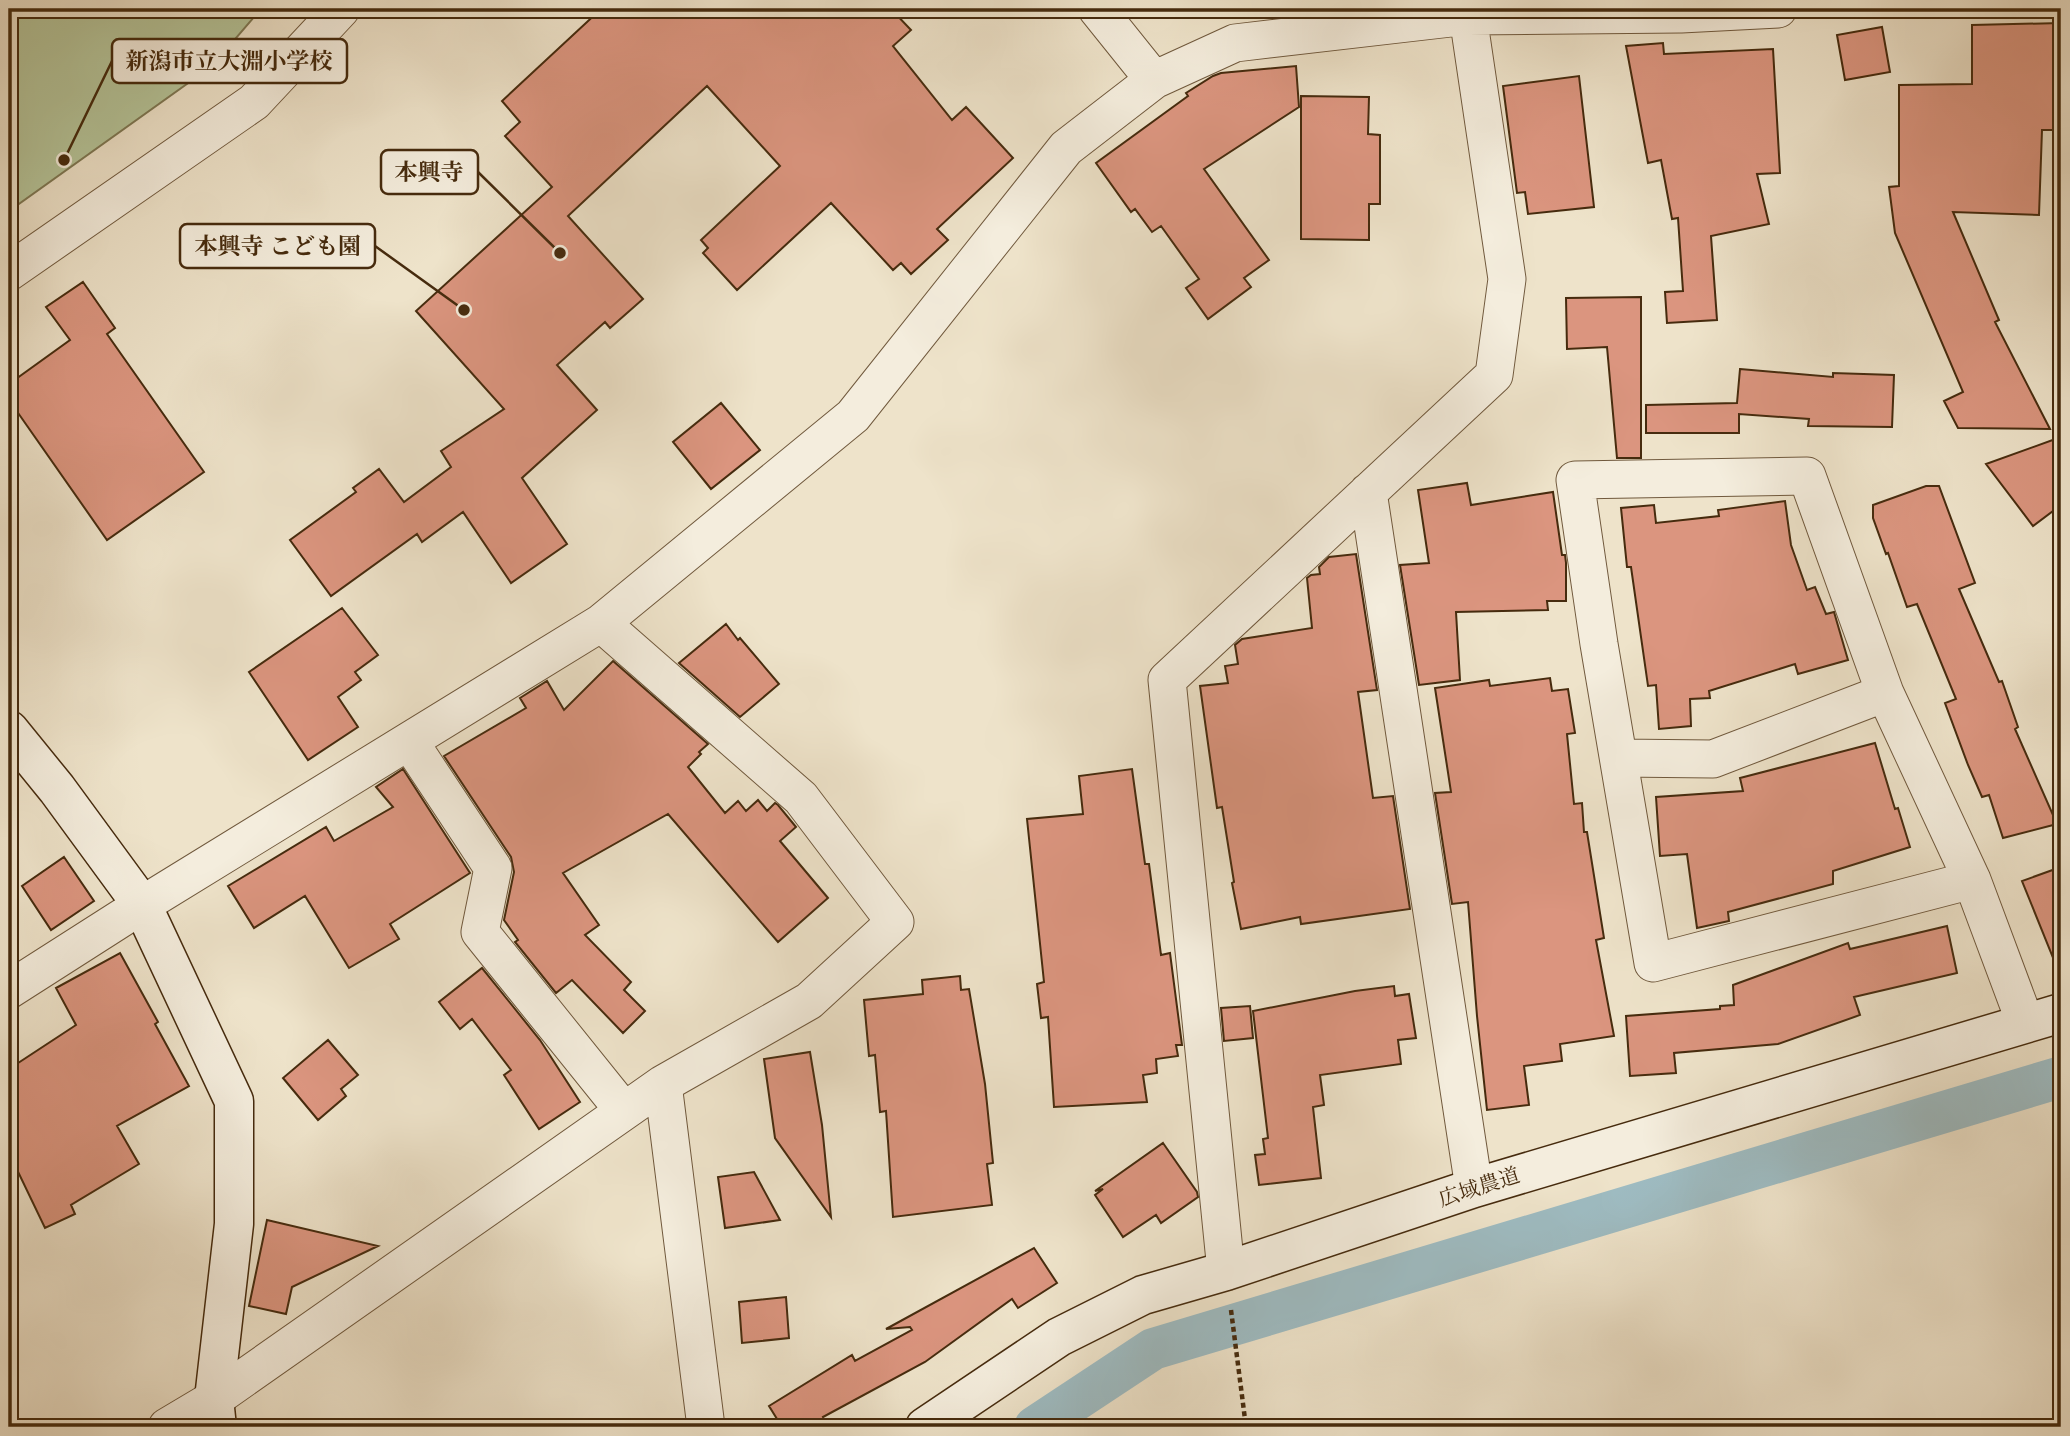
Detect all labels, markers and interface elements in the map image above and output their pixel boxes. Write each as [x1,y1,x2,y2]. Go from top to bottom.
callout: 新潟市立大淵小学校 [112,39,347,83]
text: 新潟市立大淵小学校 [126,47,333,75]
callout: 本興寺 [381,150,478,194]
text: 本興寺 [395,158,464,186]
callout: 本興寺 こども園 [180,224,375,268]
text: 本興寺 こども園 [195,232,361,260]
street label: 広域農道 [1435,1162,1523,1211]

